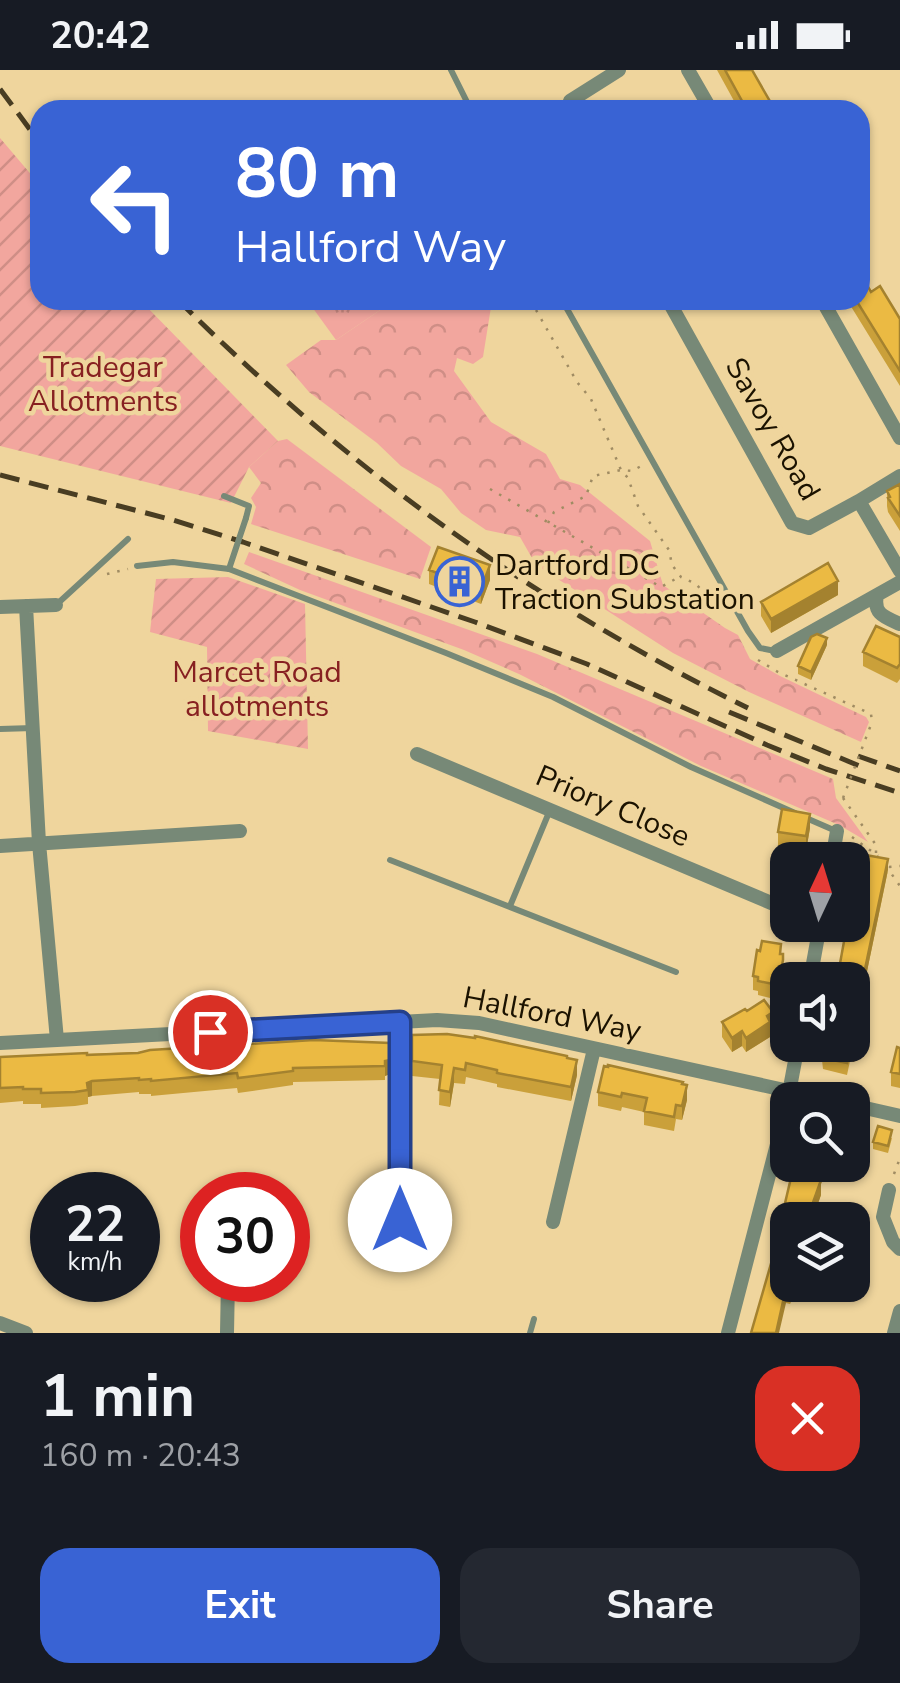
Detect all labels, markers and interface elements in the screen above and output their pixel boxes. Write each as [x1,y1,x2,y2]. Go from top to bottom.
text: 20:42 [50,10,151,61]
text: 80 m [235,126,399,222]
icon: left [70,140,200,270]
text: Hallford Way [235,217,506,278]
park label: Tradegar Allotments [28,347,178,422]
street label: Savoy Road [715,350,830,508]
place label: Dartford DC Traction Substation [495,545,755,620]
building icon: Dartford DC Traction Substation [434,556,486,608]
park label: Marcet Road allotments [172,652,342,727]
street label: Priory Close [529,756,696,857]
north arrow [770,842,870,942]
map controls [770,842,870,1302]
button: sound [770,962,870,1062]
street label: Hallford Way [459,977,645,1052]
pin [168,990,253,1075]
icon: arrive [183,1005,238,1060]
button: search [770,1082,870,1182]
position arrow [348,1168,452,1272]
speed limit sign: 30 [180,1172,310,1302]
text: 22 [65,1190,125,1259]
button: layers [770,1202,870,1302]
text: km/h [67,1245,123,1279]
text: 1 min [40,1355,195,1437]
button: close [755,1366,860,1471]
text: 160 m · 20:43 [40,1434,241,1477]
button: Exit [40,1548,440,1663]
button: Share [460,1548,860,1663]

